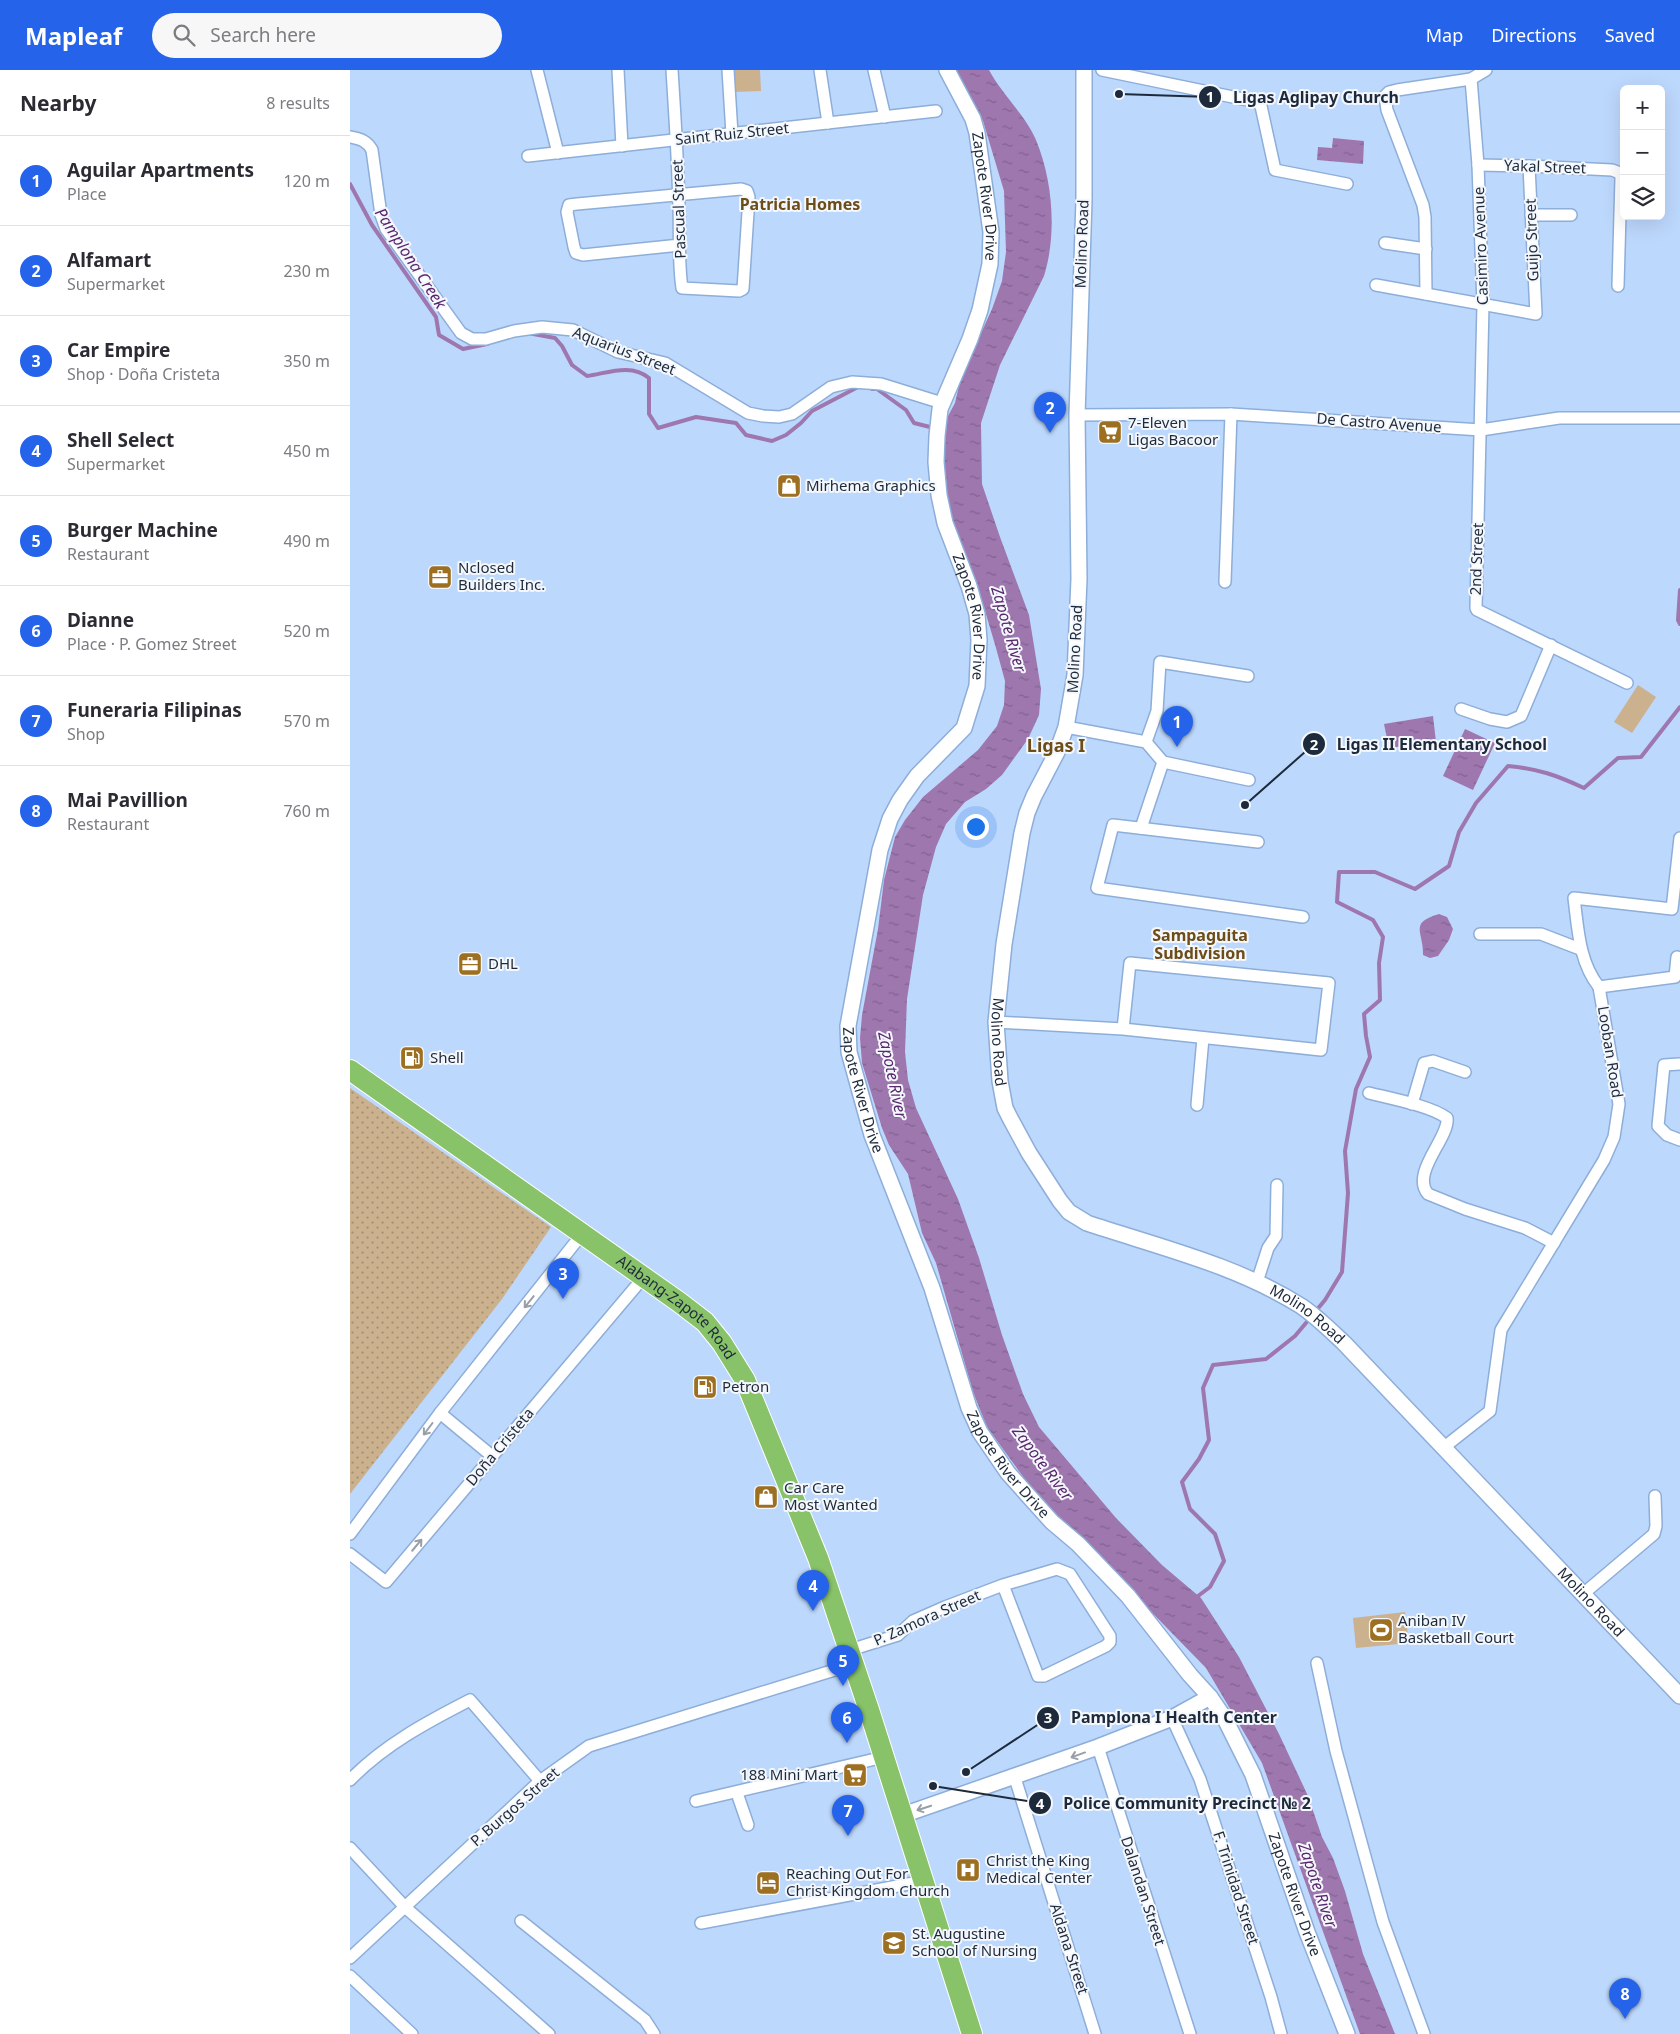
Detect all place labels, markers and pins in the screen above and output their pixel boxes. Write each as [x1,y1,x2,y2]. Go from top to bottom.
callout: Ligas Aglipay Church [1198,82,1408,113]
pin: 2 [1034,392,1066,433]
place label: 7-Eleven Ligas Bacoor [1128,412,1218,449]
supermarket icon: 7-Eleven Ligas Bacoor [1097,419,1123,445]
shop icon: Mirhema Graphics [776,473,802,499]
place label: Mirhema Graphics [806,475,936,495]
place label: Nclosed Builders Inc. [458,557,545,594]
office icon: Nclosed Builders Inc. [427,564,453,590]
pin: 1 [1161,706,1193,747]
callout: Ligas II Elementary School [1301,729,1557,760]
office icon: DHL [457,951,483,977]
place label: DHL [488,953,518,973]
fuel station icon: Shell [399,1045,425,1071]
place label: Shell [430,1047,464,1067]
pin: 3 [547,1258,579,1299]
fuel station icon: Petron [692,1374,718,1400]
place label: Petron [722,1376,769,1396]
place label: Car Care Most Wanted [784,1477,878,1514]
shop icon: Car Care Most Wanted [753,1484,779,1510]
pin: 4 [797,1570,829,1611]
place label: Aniban IV Basketball Court [1398,1610,1515,1647]
sports icon: Aniban IV Basketball Court [1368,1617,1394,1643]
pin: 5 [827,1645,859,1686]
pin: 6 [831,1702,863,1743]
callout: Pamplona I Health Center [1036,1702,1287,1733]
supermarket icon: 188 Mini Mart [842,1762,868,1788]
place label: 188 Mini Mart [740,1764,839,1784]
callout: Police Community Precinct № 2 [1028,1788,1320,1819]
pin: 7 [832,1795,864,1836]
place label: Christ the King Medical Center [986,1850,1092,1887]
hospital icon: Christ the King Medical Center [955,1857,981,1883]
place label: Reaching Out For Christ Kingdom Church [786,1863,950,1900]
hotel icon: Reaching Out For Christ Kingdom Church [755,1870,781,1896]
place label: St. Augustine School of Nursing [912,1923,1037,1960]
school or university icon: St. Augustine School of Nursing [881,1930,907,1956]
pin: 8 [1609,1978,1641,2019]

